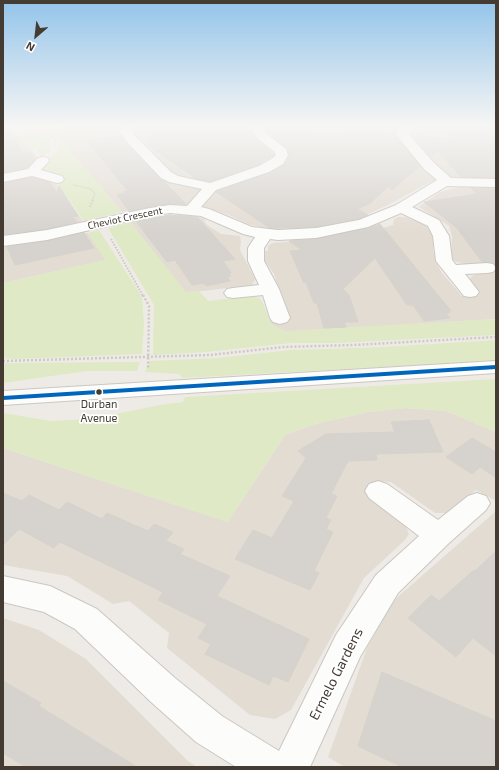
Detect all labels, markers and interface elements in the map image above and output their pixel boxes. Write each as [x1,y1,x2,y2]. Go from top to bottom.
north arrow [16,16,56,56]
text: N [24,39,37,55]
street label: Cheviot Crescent [86,204,164,232]
marker: Durban Avenue [94,387,104,397]
place label: Durban Avenue [81,397,117,423]
street label: Ermelo Gardens [306,625,366,723]

